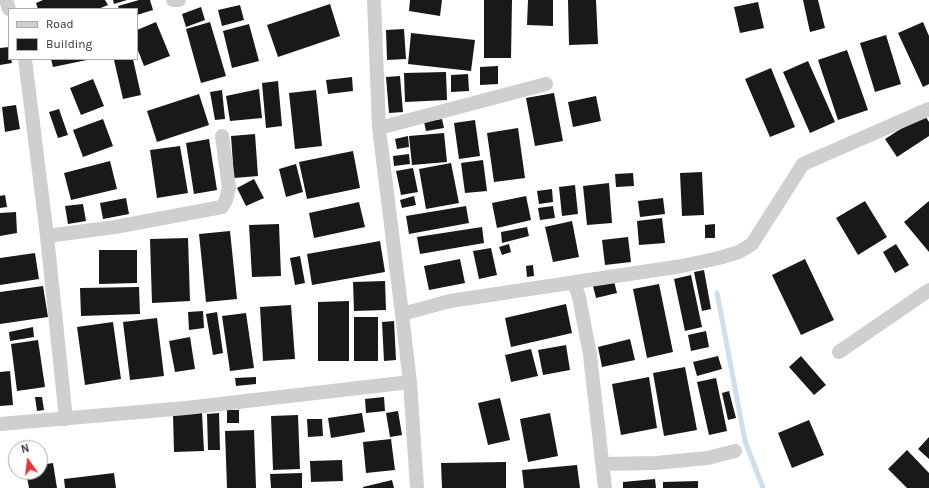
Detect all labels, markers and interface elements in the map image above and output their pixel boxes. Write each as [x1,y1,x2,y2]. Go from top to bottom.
legend [8,8,138,60]
text: Road [46,17,74,31]
text: Building [46,37,92,51]
north arrow [8,440,48,480]
text: N [20,442,31,456]

